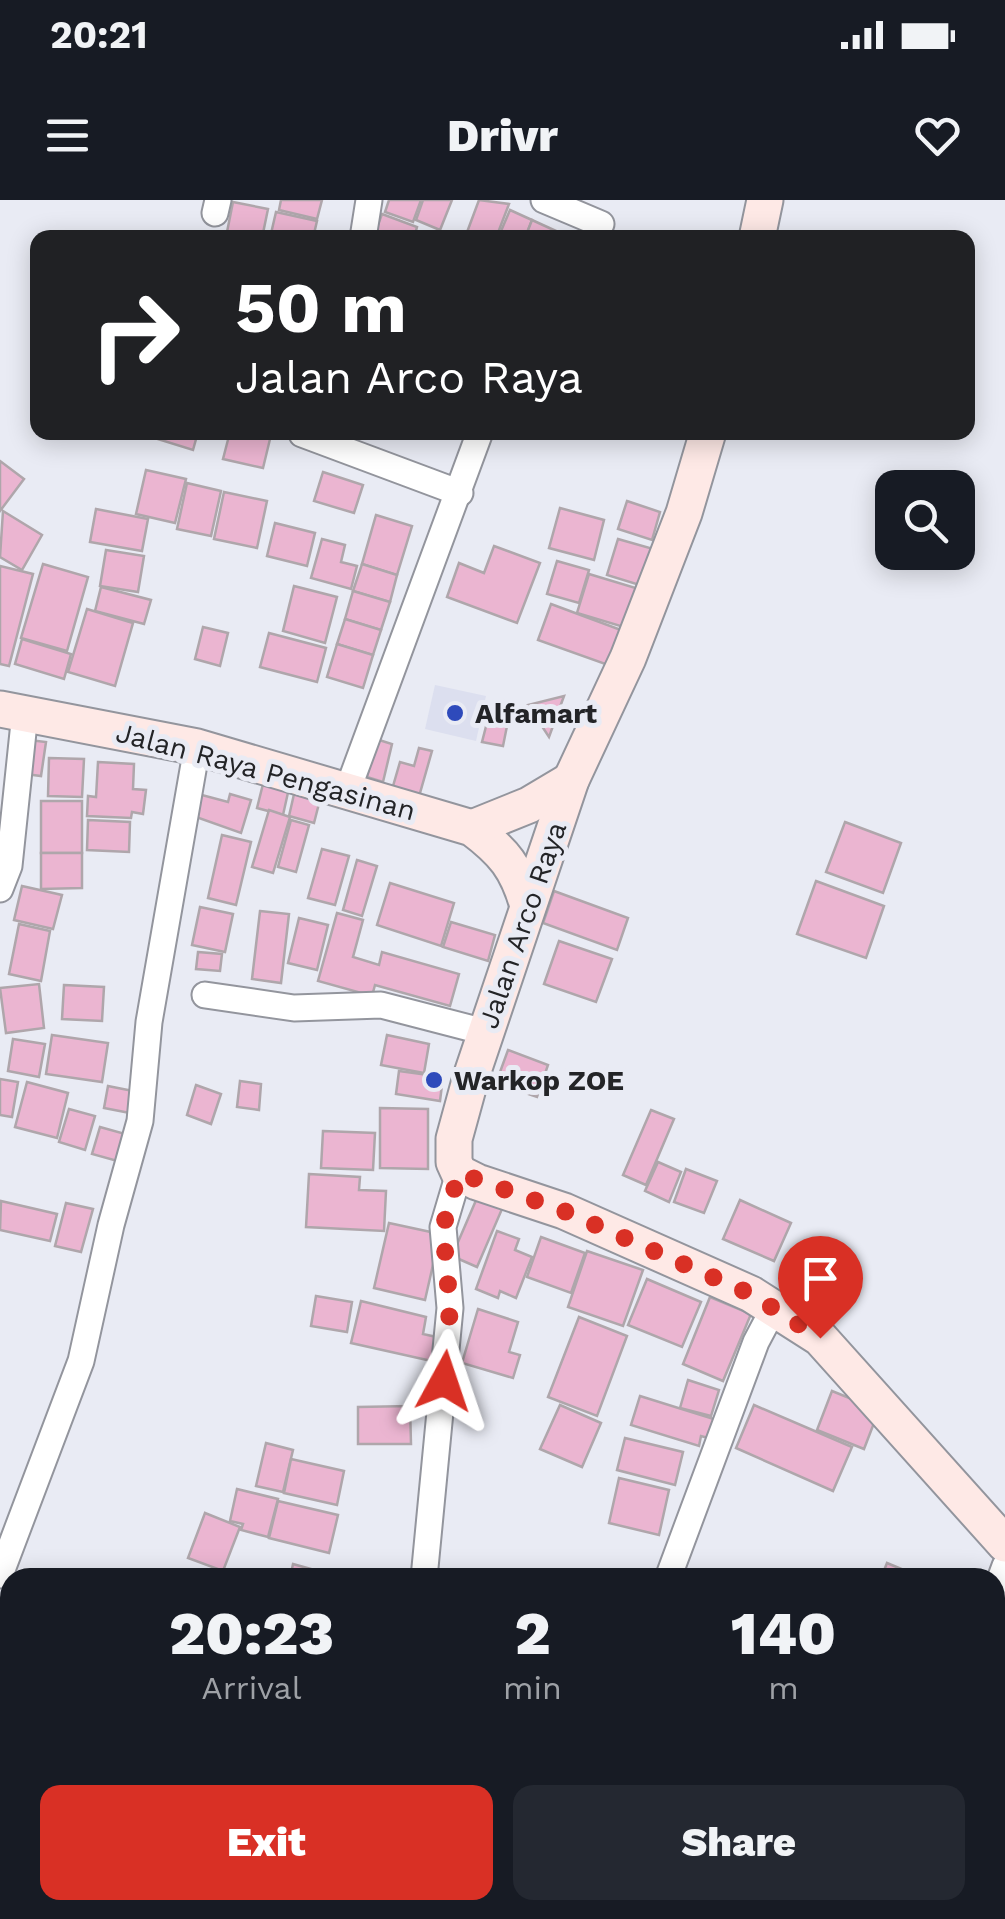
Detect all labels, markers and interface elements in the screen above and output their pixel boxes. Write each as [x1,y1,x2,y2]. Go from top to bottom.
text: 20:21 [50,13,148,57]
icon: menu [40,108,95,163]
icon: heart [910,108,965,163]
text: Drivr [447,109,558,162]
text: 50 m [235,267,407,349]
icon: right [70,270,200,400]
text: Jalan Arco Raya [235,351,583,404]
map controls [875,470,975,570]
button: search [875,470,975,570]
place label: Alfamart [475,697,597,730]
marker: Alfamart [444,702,466,724]
street label: Jalan Raya Pengasinan [112,716,419,827]
street label: Jalan Arco Raya [472,817,573,1033]
place label: Warkop ZOE [454,1064,624,1097]
marker: Warkop ZOE [423,1069,445,1091]
pin [778,1236,863,1339]
icon: arrive [793,1251,848,1306]
position arrow [392,1329,496,1433]
text: 20:23 [169,1598,334,1669]
text: 2 [514,1598,550,1669]
text: 140 [731,1598,836,1669]
text: Arrival [202,1669,301,1707]
text: min [503,1669,562,1707]
text: m [768,1669,799,1707]
button: Exit [40,1785,493,1900]
button: Share [513,1785,965,1900]

